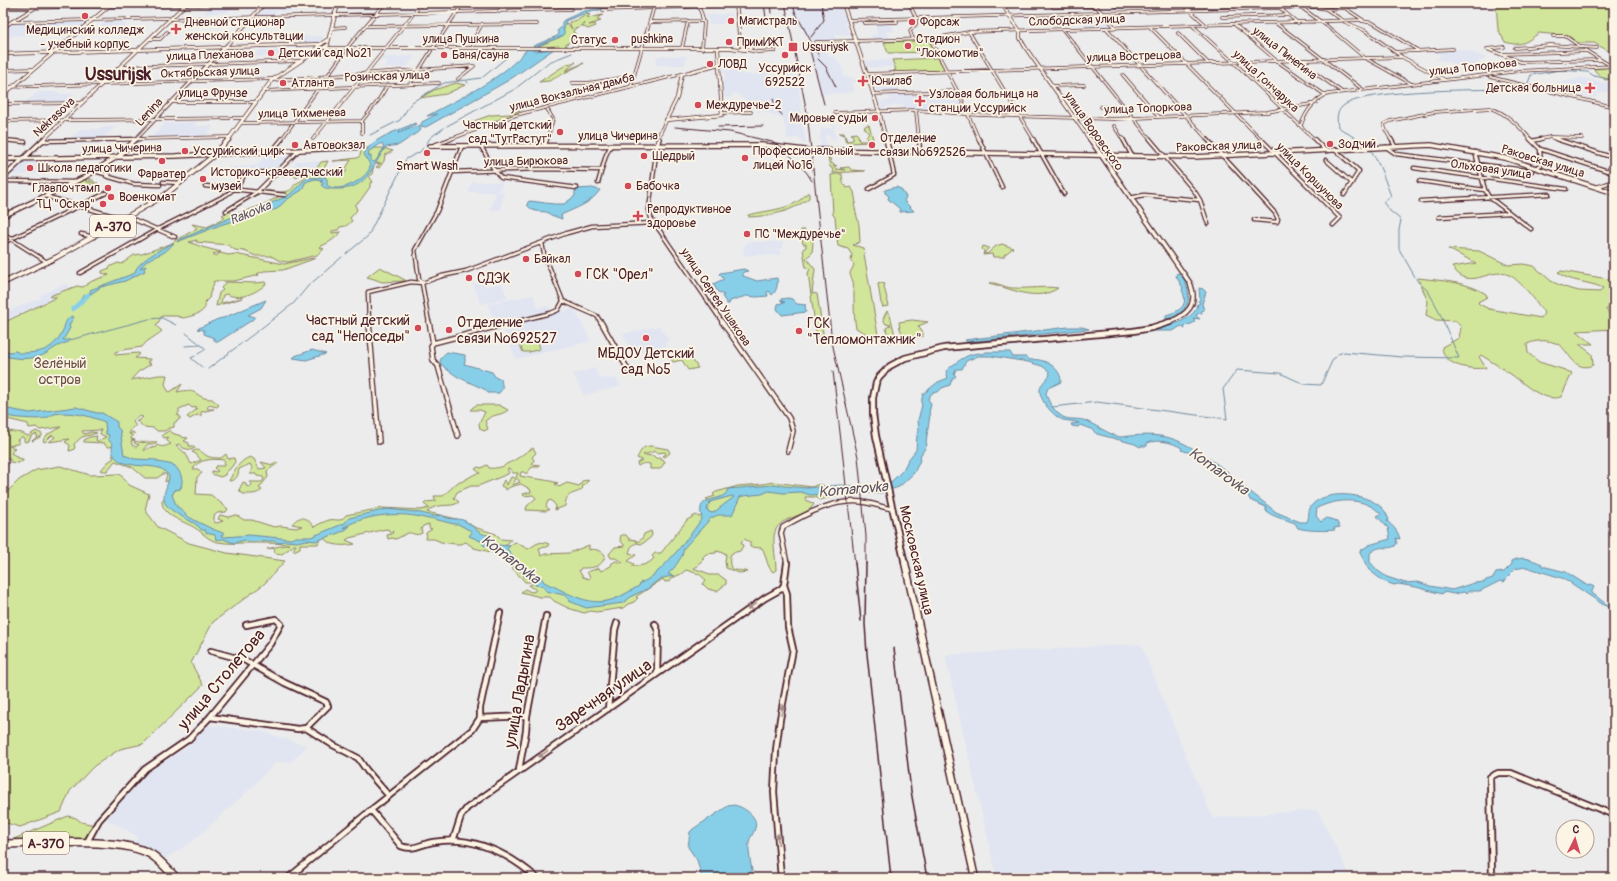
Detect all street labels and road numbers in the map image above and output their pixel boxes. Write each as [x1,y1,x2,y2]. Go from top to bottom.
street label: Слободская улица [1028,11,1126,30]
street label: улица Пинегина [1249,23,1320,84]
street label: улица Пушкина [422,32,500,47]
street label: pushkina [631,32,673,47]
street label: улица Плеханова [165,46,254,65]
street label: улица Гончарука [1229,46,1302,116]
street label: улица Вострецова [1085,47,1182,66]
street label: улица Топоркова [1428,55,1518,80]
street label: Октябрьская улица [160,63,260,82]
street label: Розинская улица [344,67,430,85]
street label: улица Вокзальная дамба [507,70,636,115]
street label: улица Фрунзе [177,86,248,101]
street label: улица Воровского [1060,88,1127,174]
street label: Nekrasova [30,94,79,140]
street label: Lenina [132,95,167,130]
street label: улица Топоркова [1103,99,1193,118]
street label: улица Тихменева [257,105,346,122]
street label: улица Чичерина [577,129,658,144]
street label: Раковская улица [1176,137,1263,155]
street label: улица Коршунова [1272,139,1347,213]
street label: улица Чичерина [81,140,162,157]
street label: Раковская улица [1500,142,1587,181]
street label: улица Бирюкова [483,153,569,170]
street label: Ольховая улица [1450,156,1533,183]
road number: А-370 [90,215,136,237]
street label: улица Сергея Ушакова [677,245,754,350]
street label: Московская улица [896,504,937,616]
street label: улица Столетова [172,624,270,735]
street label: улица Ладыгина [499,633,540,751]
street label: Заречная улица [551,654,656,737]
road number: А-370 [23,832,69,854]

